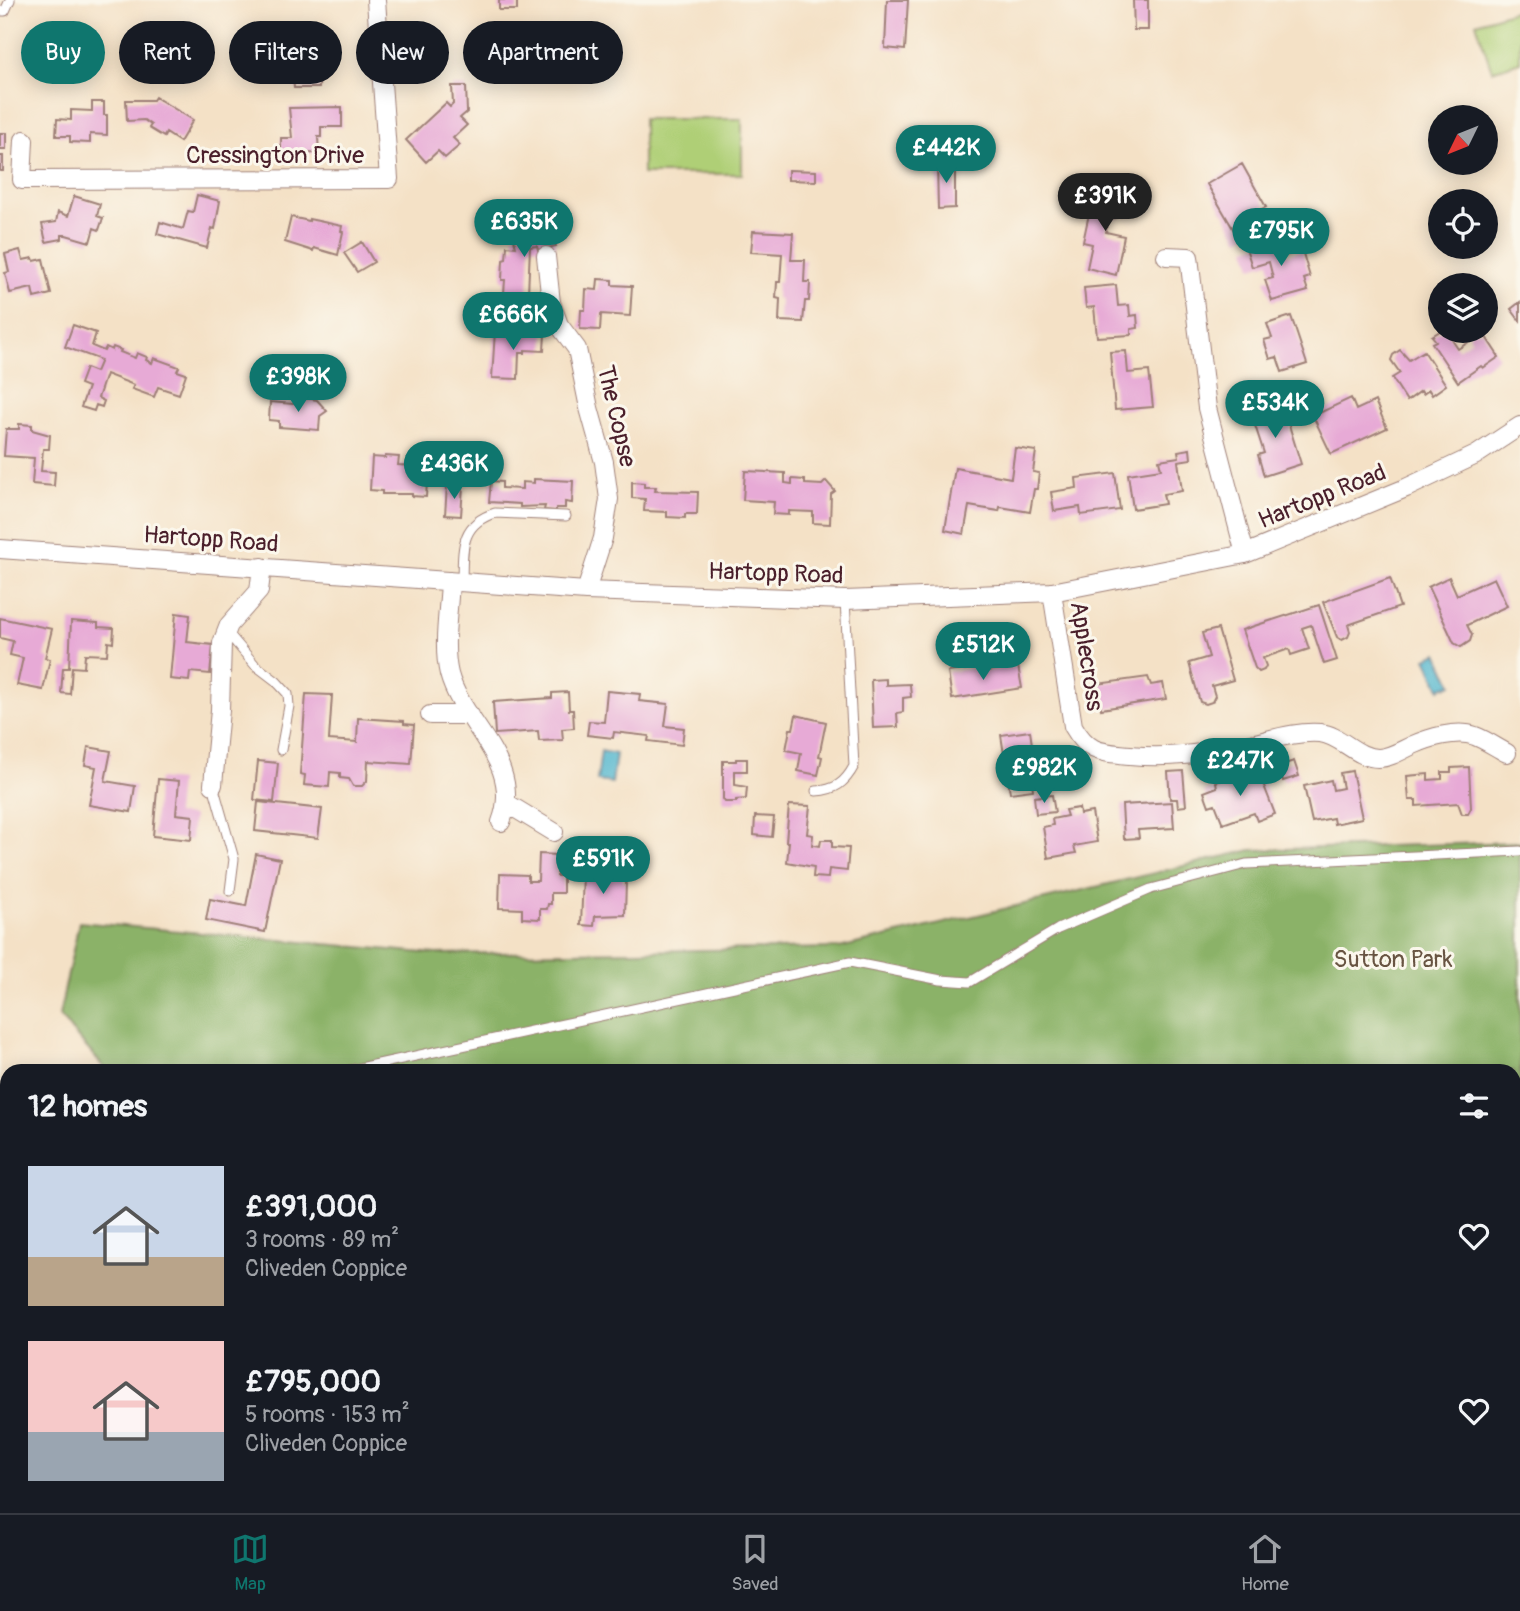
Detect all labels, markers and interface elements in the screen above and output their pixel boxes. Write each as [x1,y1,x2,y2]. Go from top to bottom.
chip: Buy [21,21,105,84]
chip: Rent [119,21,215,84]
chip: Filters [229,21,342,84]
chip: New [356,21,449,84]
chip: Apartment [463,21,623,84]
north arrow [1428,105,1498,175]
map controls [1428,105,1498,343]
pin: £442K [897,125,995,185]
text: £442K [912,133,980,162]
street label: Cressington Drive [186,141,364,170]
pin: £391K [1056,174,1154,233]
text: £391K [1074,181,1136,210]
button: locate [1428,189,1498,259]
pin: £635K [475,200,573,259]
text: £635K [490,207,558,236]
pin: £795K [1232,208,1330,268]
text: £795K [1248,216,1314,245]
button: layers [1428,273,1498,343]
pin: £666K [464,292,562,352]
text: £666K [479,300,547,329]
pin: £398K [249,354,347,414]
text: £398K [266,362,330,391]
street label: The Copse [591,362,642,470]
pin: £534K [1226,380,1324,440]
text: £534K [1241,388,1309,417]
pin: £436K [405,442,503,501]
text: £436K [420,449,488,478]
street label: Hartopp Road [1254,458,1390,535]
street label: Hartopp Road [142,520,279,559]
street label: Hartopp Road [708,557,844,590]
street label: Applecross [1064,599,1110,713]
pin: £512K [934,622,1032,682]
text: £512K [952,630,1014,659]
pin: £247K [1191,738,1289,798]
pin: £982K [995,746,1093,805]
text: £247K [1206,746,1274,775]
text: £982K [1012,753,1076,782]
pin: £591K [554,836,652,896]
text: £591K [572,844,634,873]
park label: Sutton Park [1334,945,1452,974]
icon: filters [1455,1087,1493,1125]
text: 12 homes [28,1088,147,1125]
text: £391,000 [245,1188,377,1225]
icon: home [84,1194,168,1278]
icon: heart [1455,1217,1493,1255]
text: 3 rooms · 89 m² [245,1225,399,1254]
text: Cliveden Coppice [245,1254,407,1283]
text: £795,000 [245,1363,381,1400]
icon: home [84,1369,168,1453]
icon: heart [1455,1392,1493,1430]
text: 5 rooms · 153 m² [245,1400,410,1429]
text: Cliveden Coppice [245,1429,407,1458]
tab: Map [231,1530,269,1596]
tab: Saved [731,1530,779,1596]
tab: Home [1241,1530,1289,1596]

